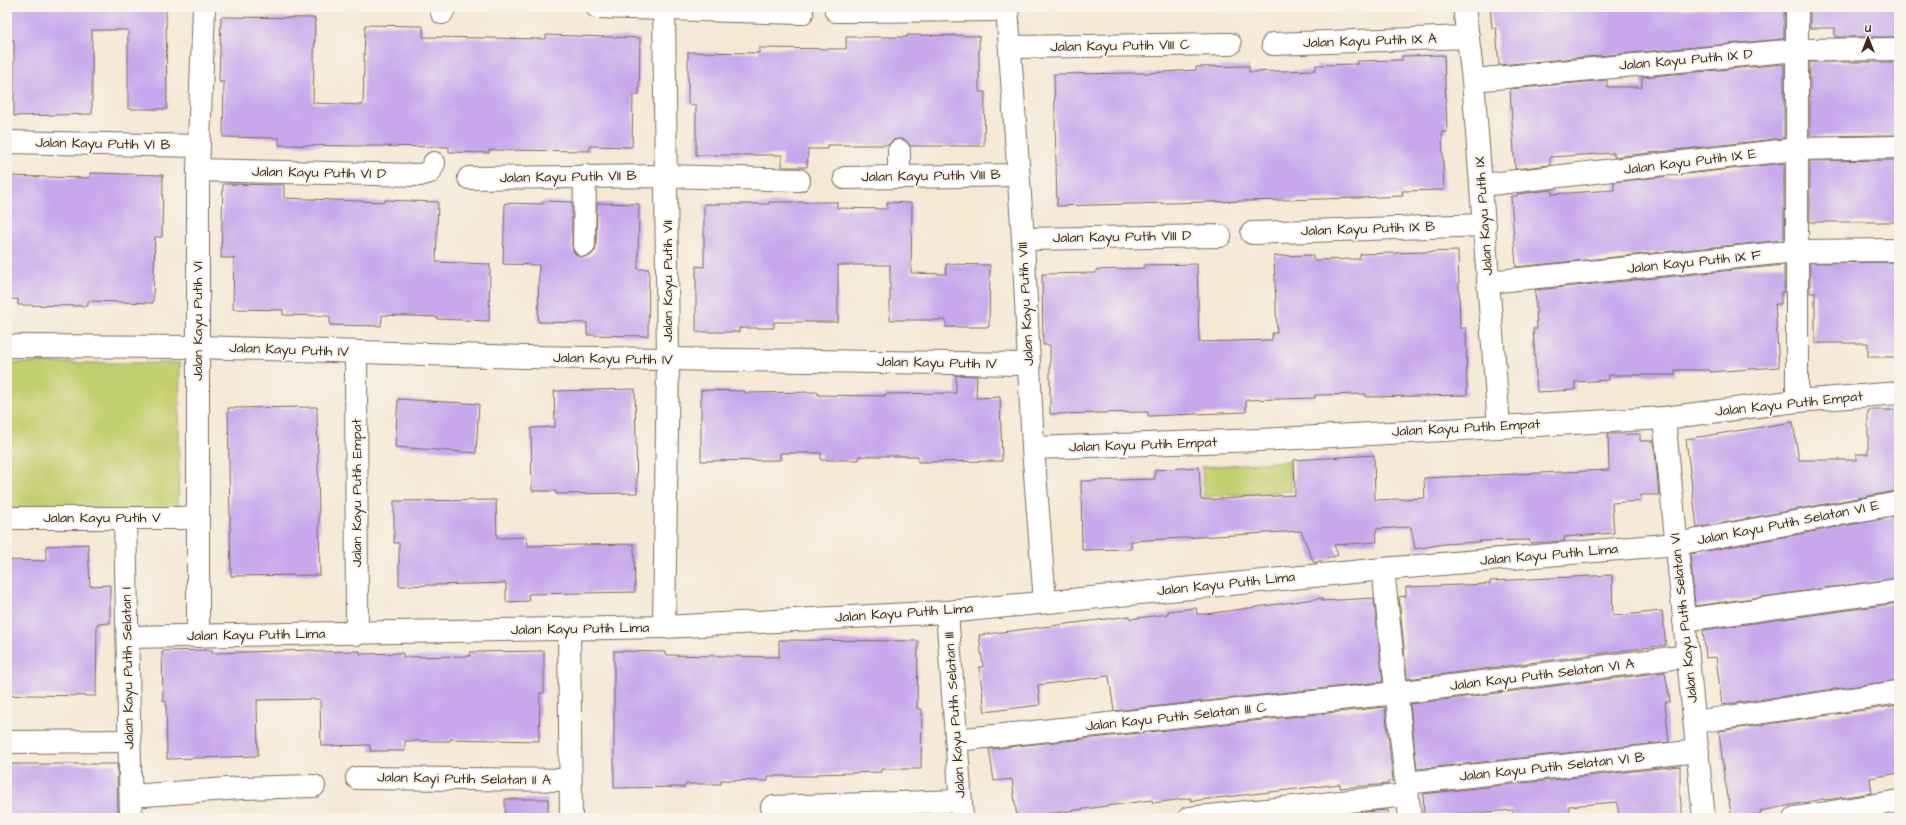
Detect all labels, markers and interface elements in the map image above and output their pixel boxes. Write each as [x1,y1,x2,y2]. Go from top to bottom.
north arrow [1848,18,1888,58]
text: U [1864,21,1871,36]
street label: Jalan Kayu Putih IX A [1303,29,1437,53]
street label: Jalan Kayu Putih VIII C [1050,35,1190,57]
street label: Jalan Kayu Putih IX D [1618,44,1754,76]
street label: Jalan Kayu Putih VI B [35,133,171,155]
street label: Jalan Kayu Putih IX E [1623,144,1758,180]
street label: Jalan Kayu Putih IX [1470,155,1498,276]
street label: Jalan Kayu Putih VI D [252,162,386,184]
street label: Jalan Kayu Putih VIII B [861,165,1001,187]
street label: Jalan Kayu Putih VII B [499,166,637,188]
street label: Jalan Kayu Putih IX B [1300,217,1436,241]
street label: Jalan Kayu Putih VII [658,220,678,342]
street label: Jalan Kayu Putih VIII D [1053,226,1191,248]
street label: Jalan Kayu Putih VIII [1013,242,1039,366]
street label: Jalan Kayu Putih IX F [1626,245,1762,279]
street label: Jalan Kayu Putih VI [188,261,208,381]
street label: Jalan Kayu Putih IV [229,338,349,362]
street label: Jalan Kayu Putih IV [553,348,673,370]
street label: Jalan Kayu Putih IV [877,352,997,374]
street label: Jalan Kayu Putih Empat [1714,386,1864,422]
street label: Jalan Kayu Putih Empat [1391,414,1541,442]
street label: Jalan Kayu Putih Empat [347,418,367,567]
street label: Jalan Kayu Putih Empat [1068,432,1218,458]
street label: Jalan Kayu Putih Selatan VI E [1695,495,1881,550]
street label: Jalan Kayu Putih V [43,508,161,528]
street label: Jalan Kayu Putih Selatan VI [1665,532,1703,704]
street label: Jalan Kayu Putih Lima [1479,539,1619,571]
street label: Jalan Kayu Putih Lima [1156,567,1296,601]
street label: Jalan Kayu Putih Selatan I [117,587,139,749]
street label: Jalan Kayu Putih Lima [834,598,974,628]
street label: Jalan Kayu Putih Lima [511,618,649,640]
street label: Jalan Kayu Putih Lima [187,624,325,646]
street label: Jalan Kayu Putih Selatan III [939,631,971,799]
street label: Jalan Kayu Putih Selatan VI A [1449,654,1635,696]
street label: Jalan Kayu Putih Selatan III C [1084,698,1268,736]
street label: Jalan Kayu Putih Selatan VI B [1458,747,1646,787]
street label: Jalan Kayi Putih Selatan II A [377,767,551,791]

